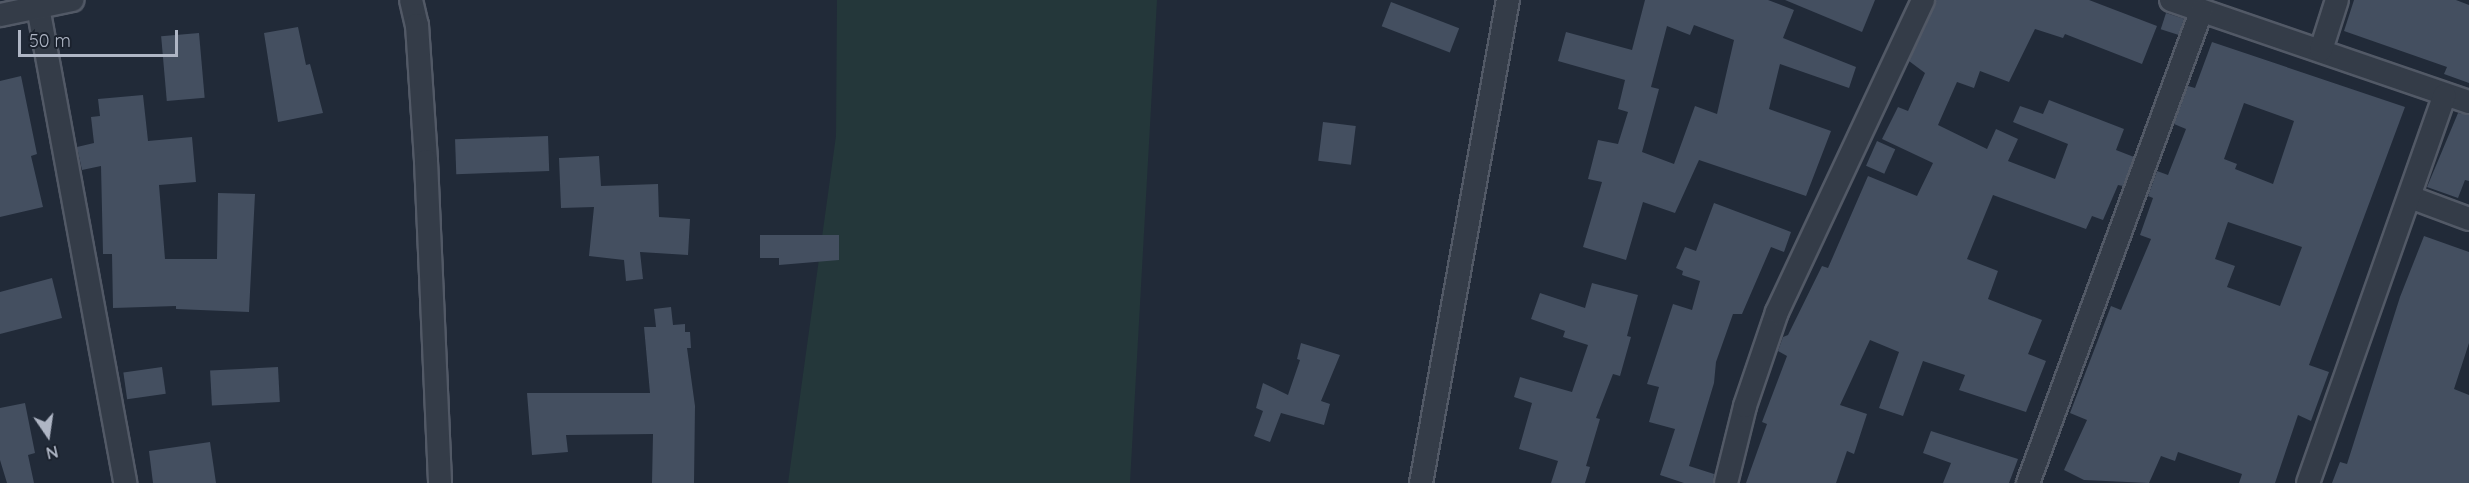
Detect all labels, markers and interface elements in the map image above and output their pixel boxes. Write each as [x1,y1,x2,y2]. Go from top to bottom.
scale bar [21,18,182,56]
text: 50 m [29,29,71,52]
north arrow [18,405,78,465]
text: N [44,441,60,464]

